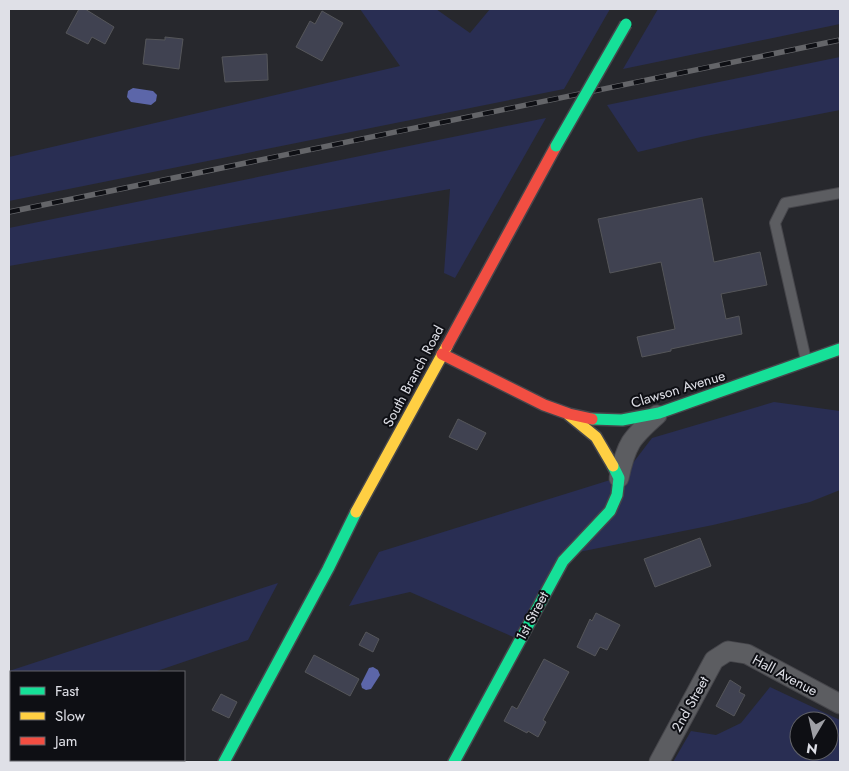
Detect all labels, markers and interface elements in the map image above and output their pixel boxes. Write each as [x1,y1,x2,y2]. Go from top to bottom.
street label: South Branch Road [378,322,448,430]
street label: Clawson Avenue [628,365,728,413]
street label: 1st Street [511,587,554,644]
street label: Hall Avenue [749,650,821,700]
legend [10,671,185,761]
street label: 2nd Street [666,672,714,735]
text: Fast [55,680,79,702]
text: Slow [55,705,86,727]
north arrow [789,711,839,761]
text: Jam [53,730,78,752]
text: N [805,738,819,760]

